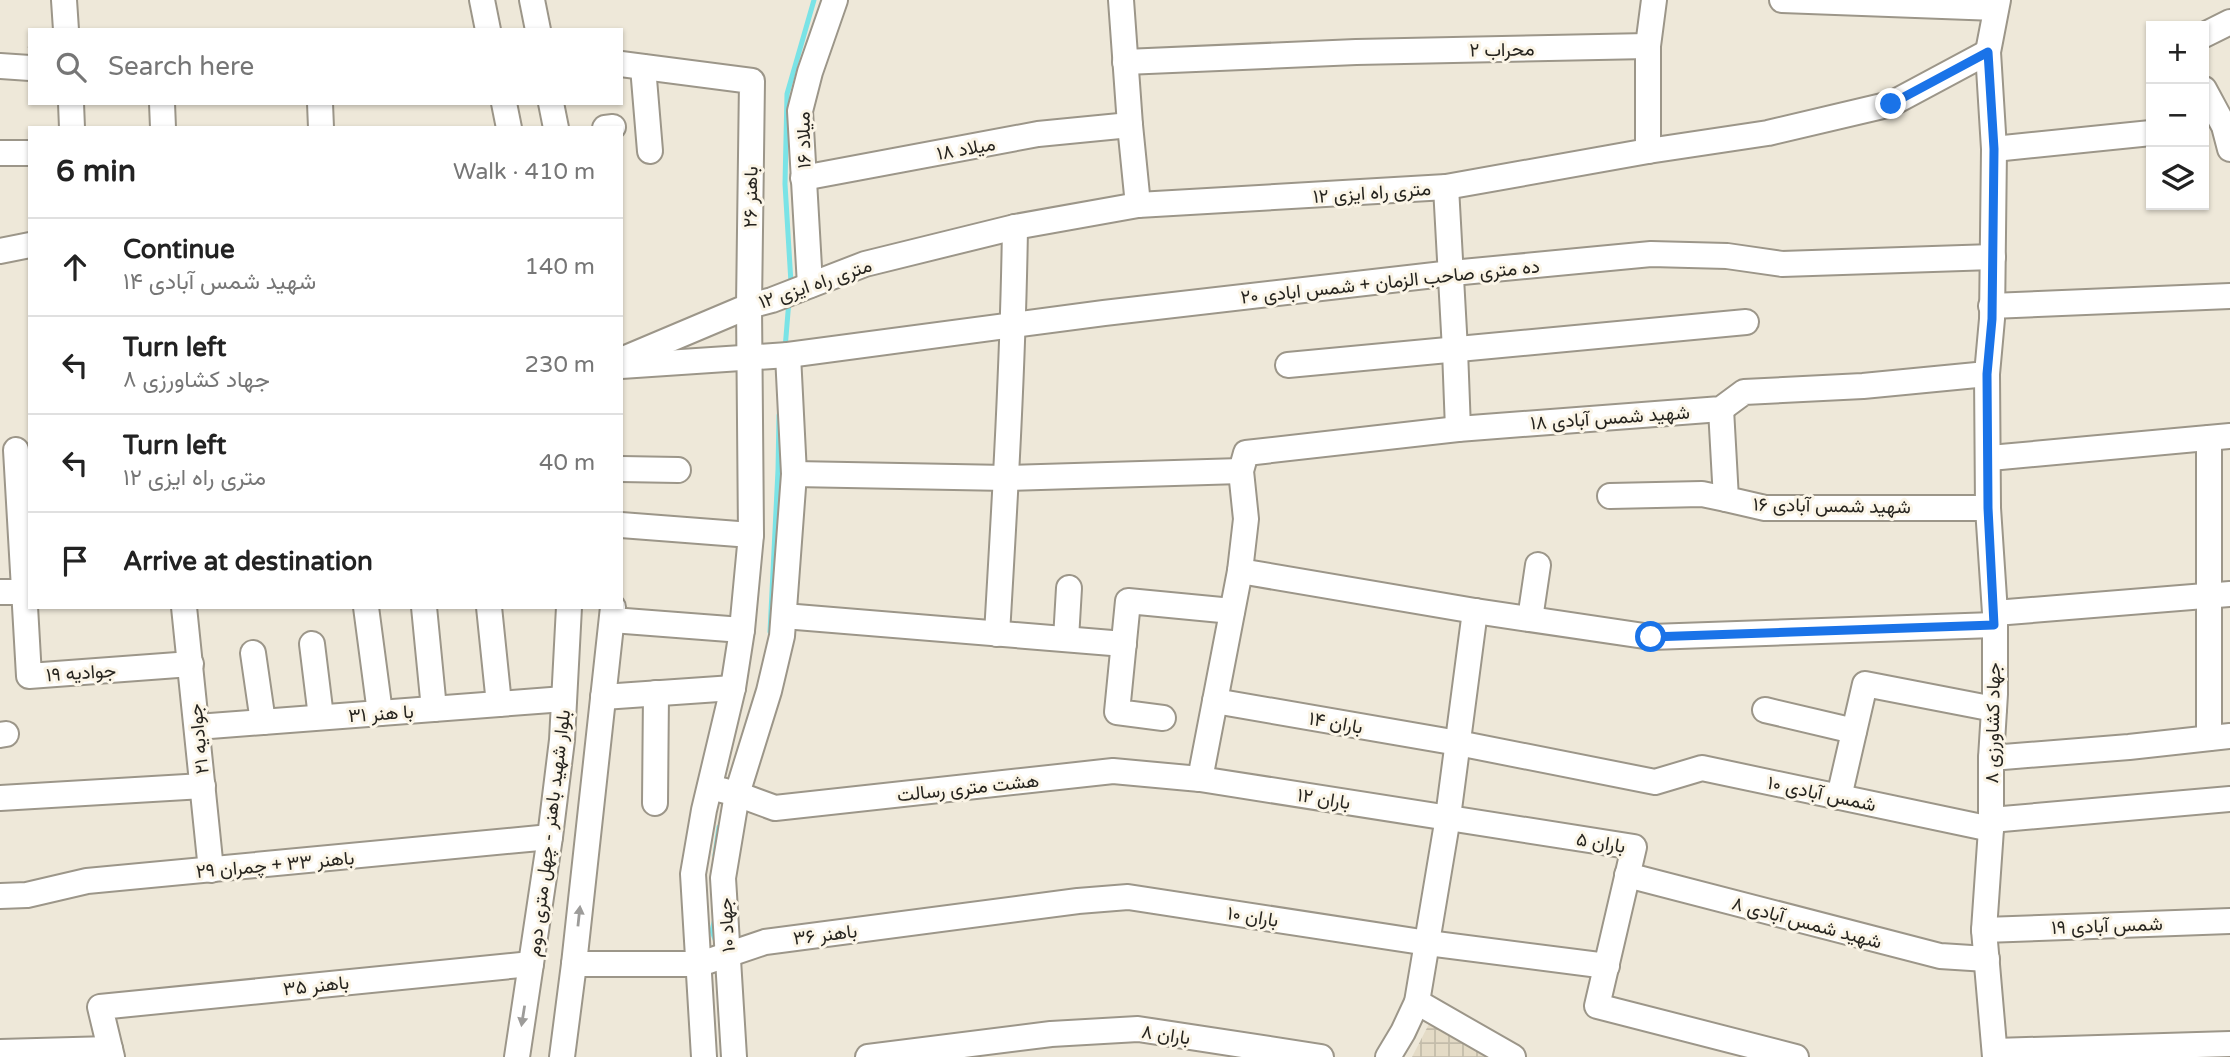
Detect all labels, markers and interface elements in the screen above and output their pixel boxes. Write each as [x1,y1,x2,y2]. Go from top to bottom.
map controls [2146,21,2209,210]
button: + [2146,21,2209,84]
search box [28,28,623,105]
street label: محراب ۲ [1469,38,1535,62]
icon: search [52,48,90,86]
text: Search here [108,51,254,82]
button: − [2146,84,2209,147]
route end [1875,88,1906,119]
street label: میلاد ۱۶ [793,111,815,169]
street label: میلاد ۱۸ [935,133,997,165]
button: layers [2146,147,2209,210]
text: 6 min [56,153,136,190]
text: Walk · 410 m [453,158,595,186]
street label: باهنر ۲۶ [739,166,763,228]
street label: ۱۲ متری راه ایزی [1312,178,1432,208]
text: Continue [123,234,235,265]
icon: ahead [56,248,94,286]
text: 140 m [525,253,595,281]
street label: ۱۲ متری راه ایزی [756,254,875,314]
street label: ده متری صاحب الزمان + شمس ابادی ۲۰ [1239,255,1541,309]
text: شهید شمس آبادی ۱۴ [123,268,316,296]
text: Turn left [123,332,226,363]
icon: left [56,346,94,384]
text: 230 m [525,351,595,379]
text: جهاد کشاورزی ۸ [123,366,270,394]
street label: شهید شمس آبادی ۱۸ [1530,401,1691,435]
text: Turn left [123,430,226,461]
icon: left [56,444,94,482]
text: 40 m [539,449,595,477]
text: ۱۲ متری راه ایزی [123,464,266,492]
street label: شهید شمس آبادی ۱۶ [1753,494,1911,518]
icon: arrive [56,542,94,580]
text: Arrive at destination [123,546,373,577]
route start [1635,621,1666,652]
street label: جوادیه ۱۹ [45,660,117,686]
street label: جهاد کشاورزی ۸ [1981,662,2005,784]
street label: با هنر ۳۱ [348,701,414,727]
street label: جوادیه ۲۱ [184,703,214,775]
street label: باران ۱۴ [1307,707,1364,739]
street label: بلوار شهید باهنر - چهل متری دوم [523,708,577,958]
street label: هشت متری رسالت [896,770,1040,806]
street label: شمس آبادی ۱۰ [1766,772,1878,816]
street label: باران ۱۲ [1296,784,1352,814]
street label: باران ۵ [1575,828,1627,858]
street label: باهنر ۳۳ + چمران ۲۹ [195,847,355,885]
street label: شهید شمس آبادی ۸ [1729,892,1884,954]
street label: جهاد ۱۰ [714,897,740,953]
street label: باران ۱۰ [1226,902,1280,932]
one-way arrow [574,905,585,927]
street label: شمس آبادی ۱۹ [2051,913,2163,939]
street label: باهنر ۳۶ [792,920,858,950]
street label: باهنر ۳۵ [282,972,350,1000]
one-way arrow [518,1005,529,1027]
street label: باران ۸ [1140,1021,1192,1049]

